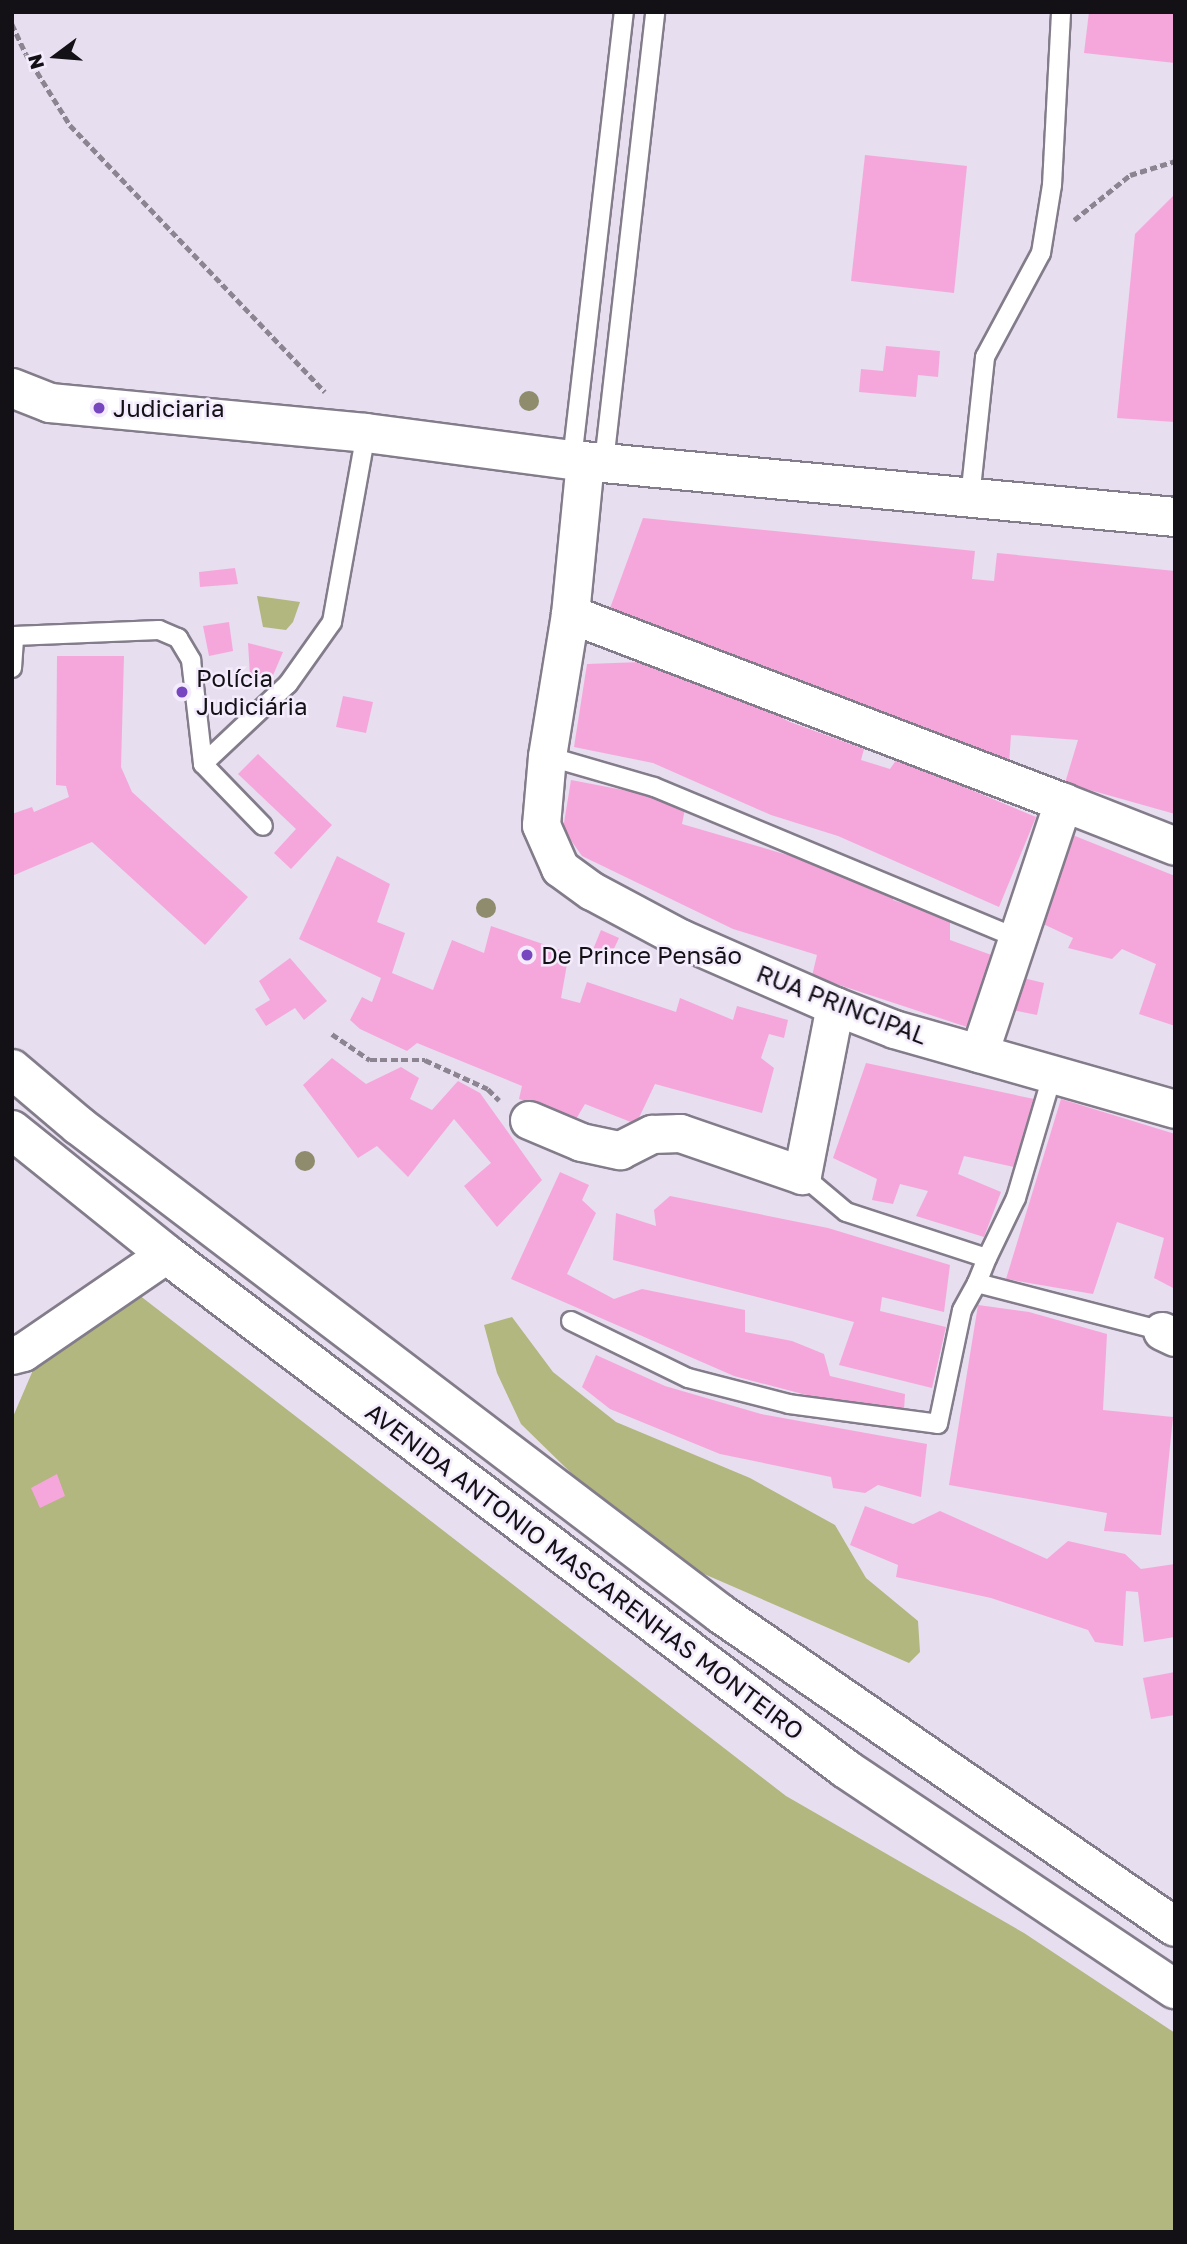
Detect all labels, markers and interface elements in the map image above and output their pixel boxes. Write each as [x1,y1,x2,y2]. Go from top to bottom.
north arrow [21,21,91,91]
text: N [22,52,48,72]
place label: Judiciaria [113,394,224,422]
marker: Judiciaria [91,400,107,416]
place label: Polícia Judiciária [196,664,307,720]
marker: Polícia Judiciária [174,684,190,700]
place label: De Prince Pensão [541,941,742,969]
marker: De Prince Pensão [519,947,535,963]
street label: RUA PRINCIPAL [753,958,931,1050]
street label: AVENIDA ANTONIO MASCARENHAS MONTEIRO [360,1397,810,1745]

